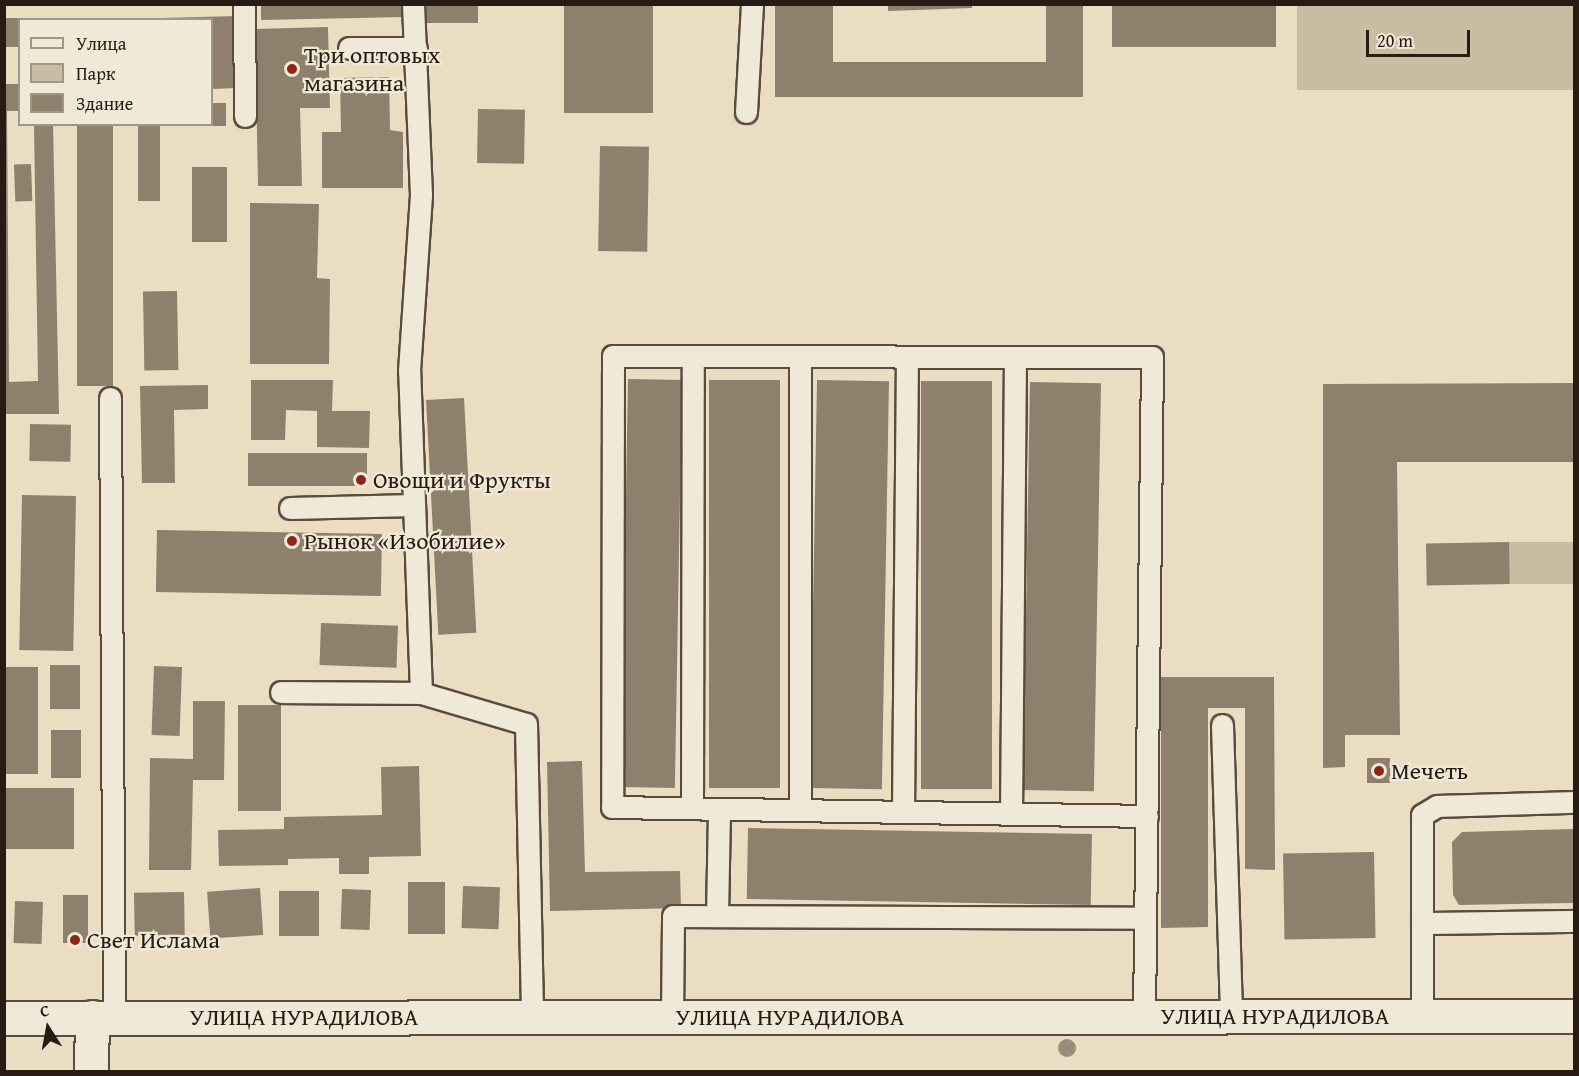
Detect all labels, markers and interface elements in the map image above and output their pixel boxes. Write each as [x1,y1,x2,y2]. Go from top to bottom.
legend [18,18,213,126]
scale bar [1369,18,1472,56]
text: 20 m [1377,27,1413,54]
text: Улица [76,30,126,57]
place label: Три оптовых магазина [304,41,440,97]
text: Парк [76,60,115,87]
marker: Три оптовых магазина [285,62,299,76]
text: Здание [76,90,133,117]
place label: Овощи и Фрукты [373,466,551,494]
marker: Овощи и Фрукты [354,473,368,487]
place label: Рынок «Изобилие» [304,527,506,555]
marker: Рынок «Изобилие» [285,534,299,548]
place label: Мечеть [1391,757,1468,785]
marker: Мечеть [1372,764,1386,778]
place label: Свет Ислама [87,926,220,954]
marker: Свет Ислама [68,933,82,947]
north arrow [18,998,78,1058]
text: С [38,998,51,1023]
street label: УЛИЦА НУРАДИЛОВА [1161,1002,1389,1030]
street label: УЛИЦА НУРАДИЛОВА [190,1003,418,1031]
street label: УЛИЦА НУРАДИЛОВА [676,1003,904,1031]

